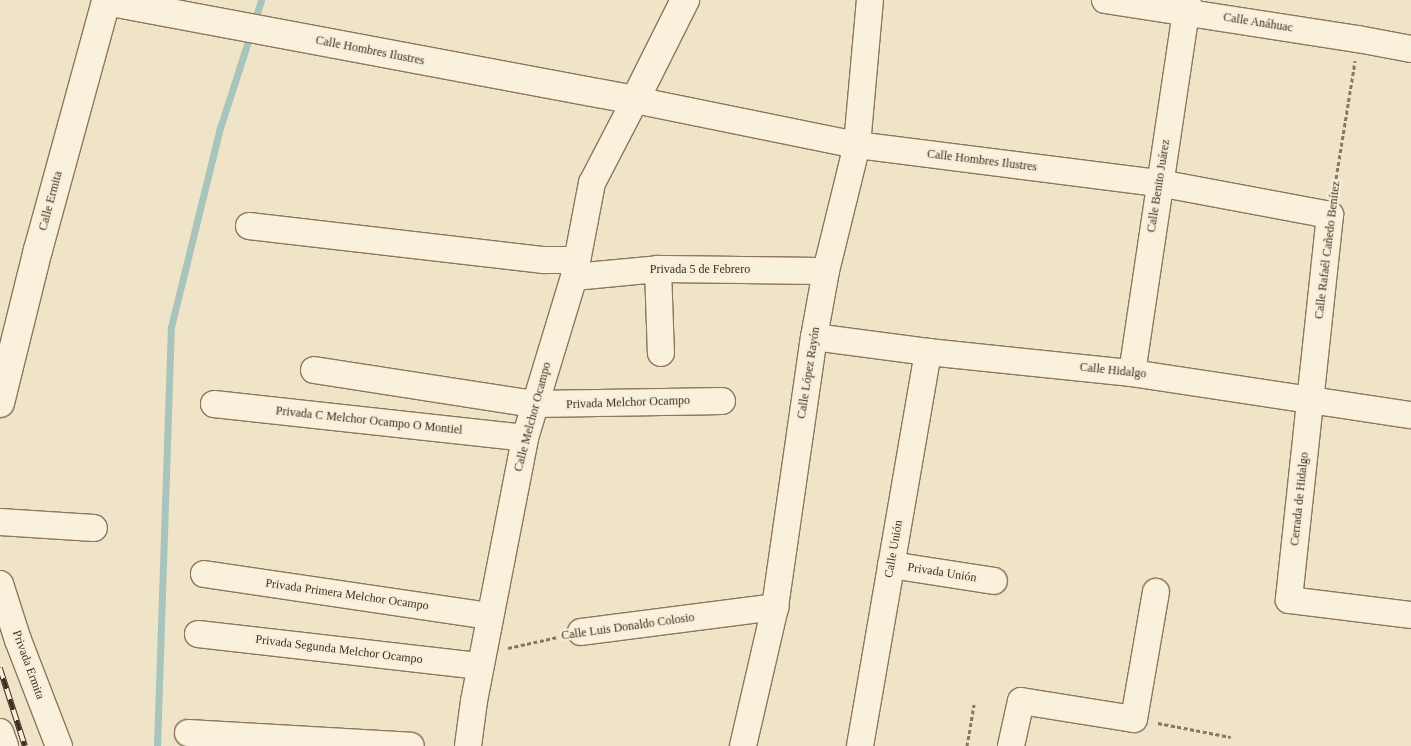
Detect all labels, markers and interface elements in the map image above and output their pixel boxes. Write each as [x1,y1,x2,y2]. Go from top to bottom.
street label: Calle Anáhuac [1222,10,1294,36]
street label: Calle Hombres Ilustres [314,33,426,69]
street label: Calle Benito Juárez [1145,138,1173,234]
street label: Calle Hombres Ilustres [926,147,1038,175]
street label: Calle Ermita [36,170,66,232]
street label: Calle Rafaél Cañedo Benítez [1312,180,1344,320]
street label: Privada 5 de Febrero [650,263,750,277]
street label: Calle López Rayón [795,326,823,420]
street label: Calle Hidalgo [1079,360,1147,382]
street label: Calle Melchor Ocampo [511,361,555,473]
street label: Privada Melchor Ocampo [566,394,690,412]
street label: Privada C Melchor Ocampo O Montiel [275,404,463,438]
street label: Cerrada de Hidalgo [1288,452,1312,546]
street label: Calle Unión [882,519,906,579]
street label: Privada Unión [906,560,978,586]
street label: Privada Primera Melchor Ocampo [264,576,430,614]
street label: Calle Luis Donaldo Colosio [560,611,696,643]
street label: Privada Ermita [9,629,47,701]
street label: Privada Segunda Melchor Ocampo [255,633,423,667]

